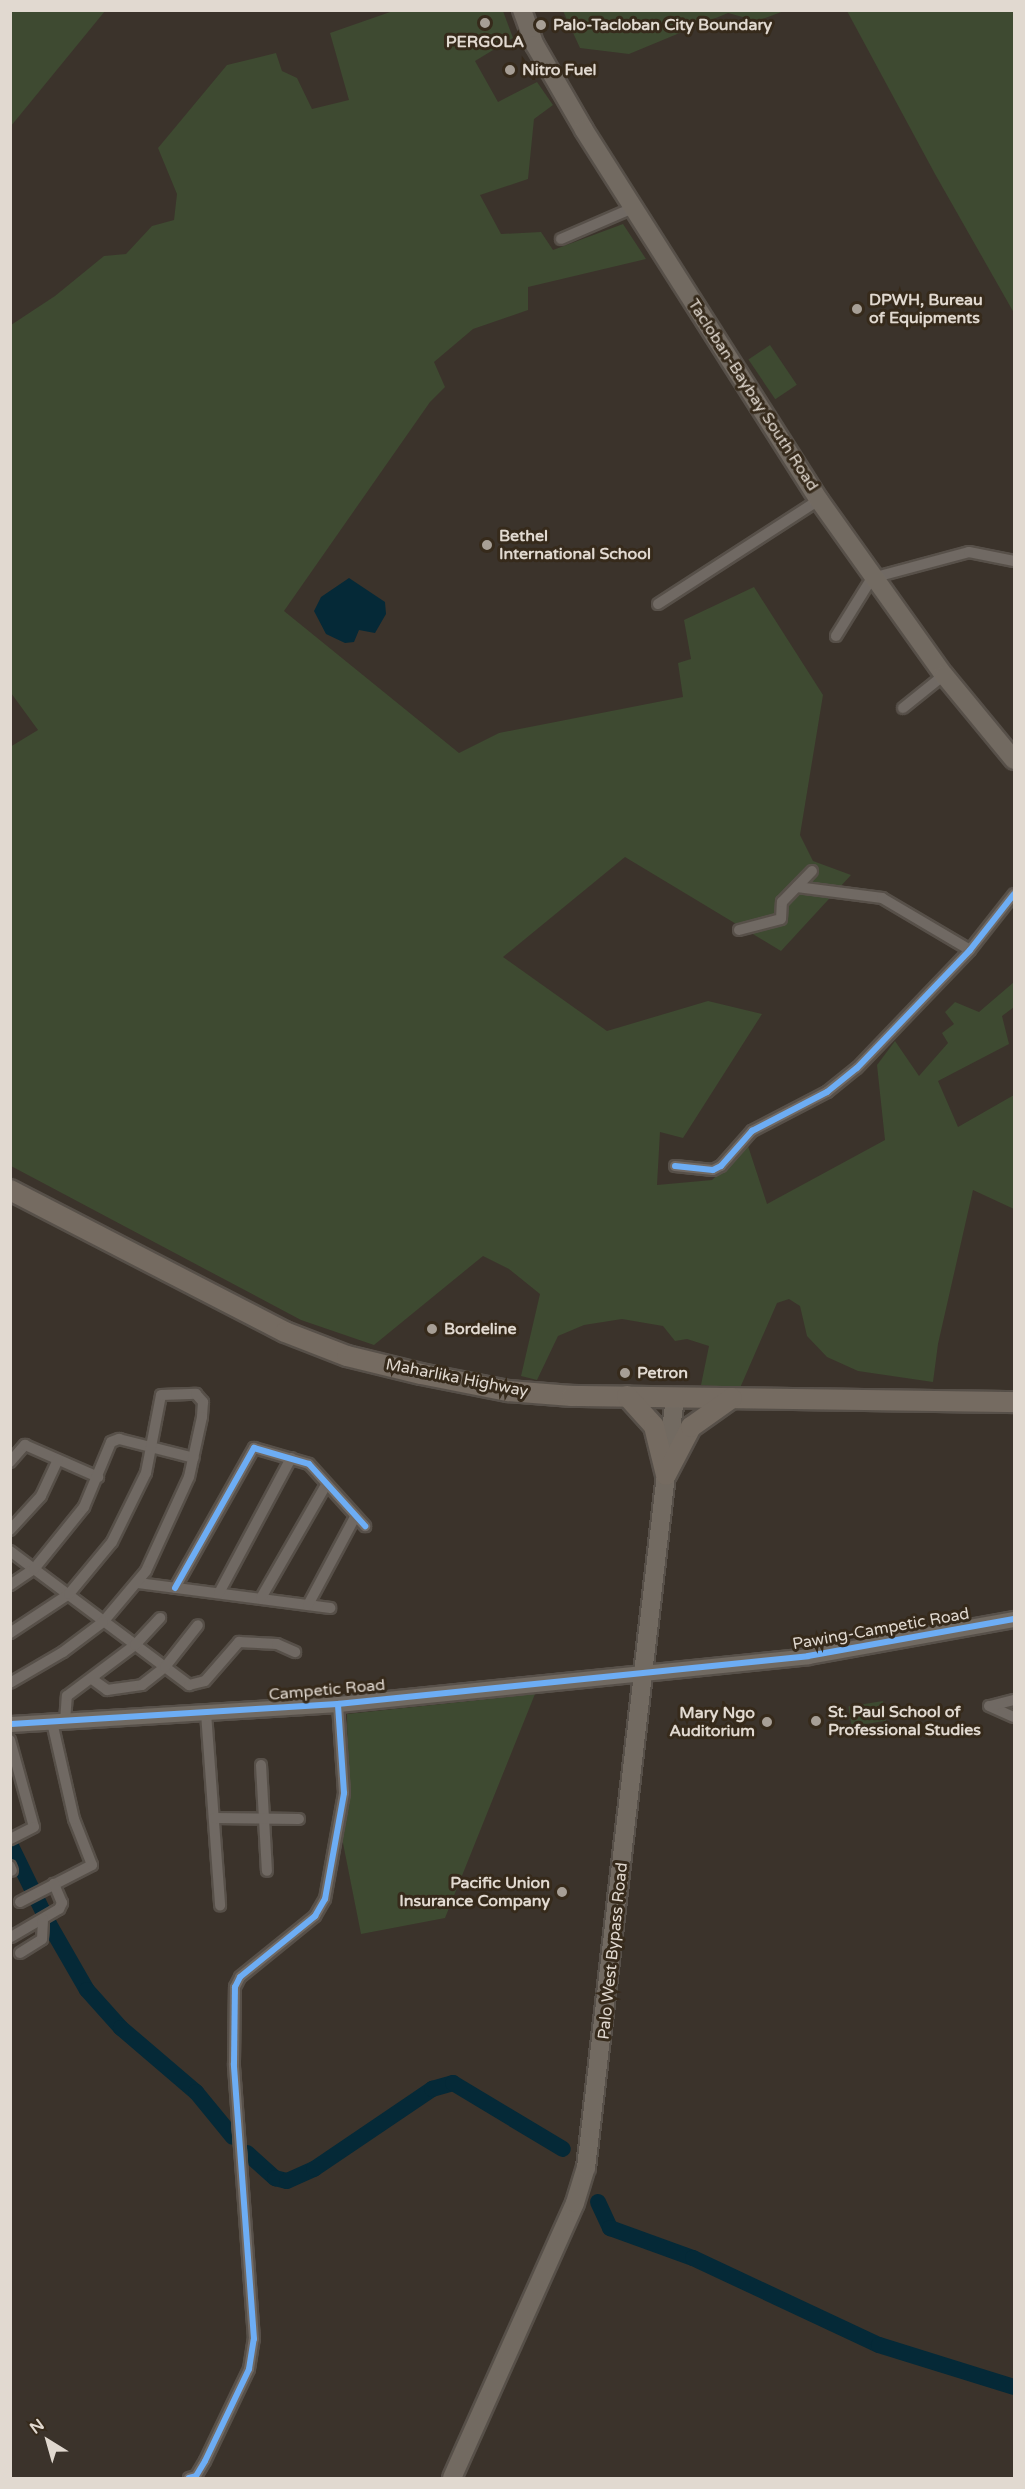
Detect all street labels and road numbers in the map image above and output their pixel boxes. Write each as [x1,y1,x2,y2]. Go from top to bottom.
street label: Tacloban-Baybay South Road [684,295,822,495]
street label: Maharlika Highway [384,1355,530,1401]
street label: Pawing-Campetic Road [791,1604,971,1654]
street label: Campetic Road [268,1675,386,1705]
street label: Palo West Bypass Road [594,1862,632,2040]

